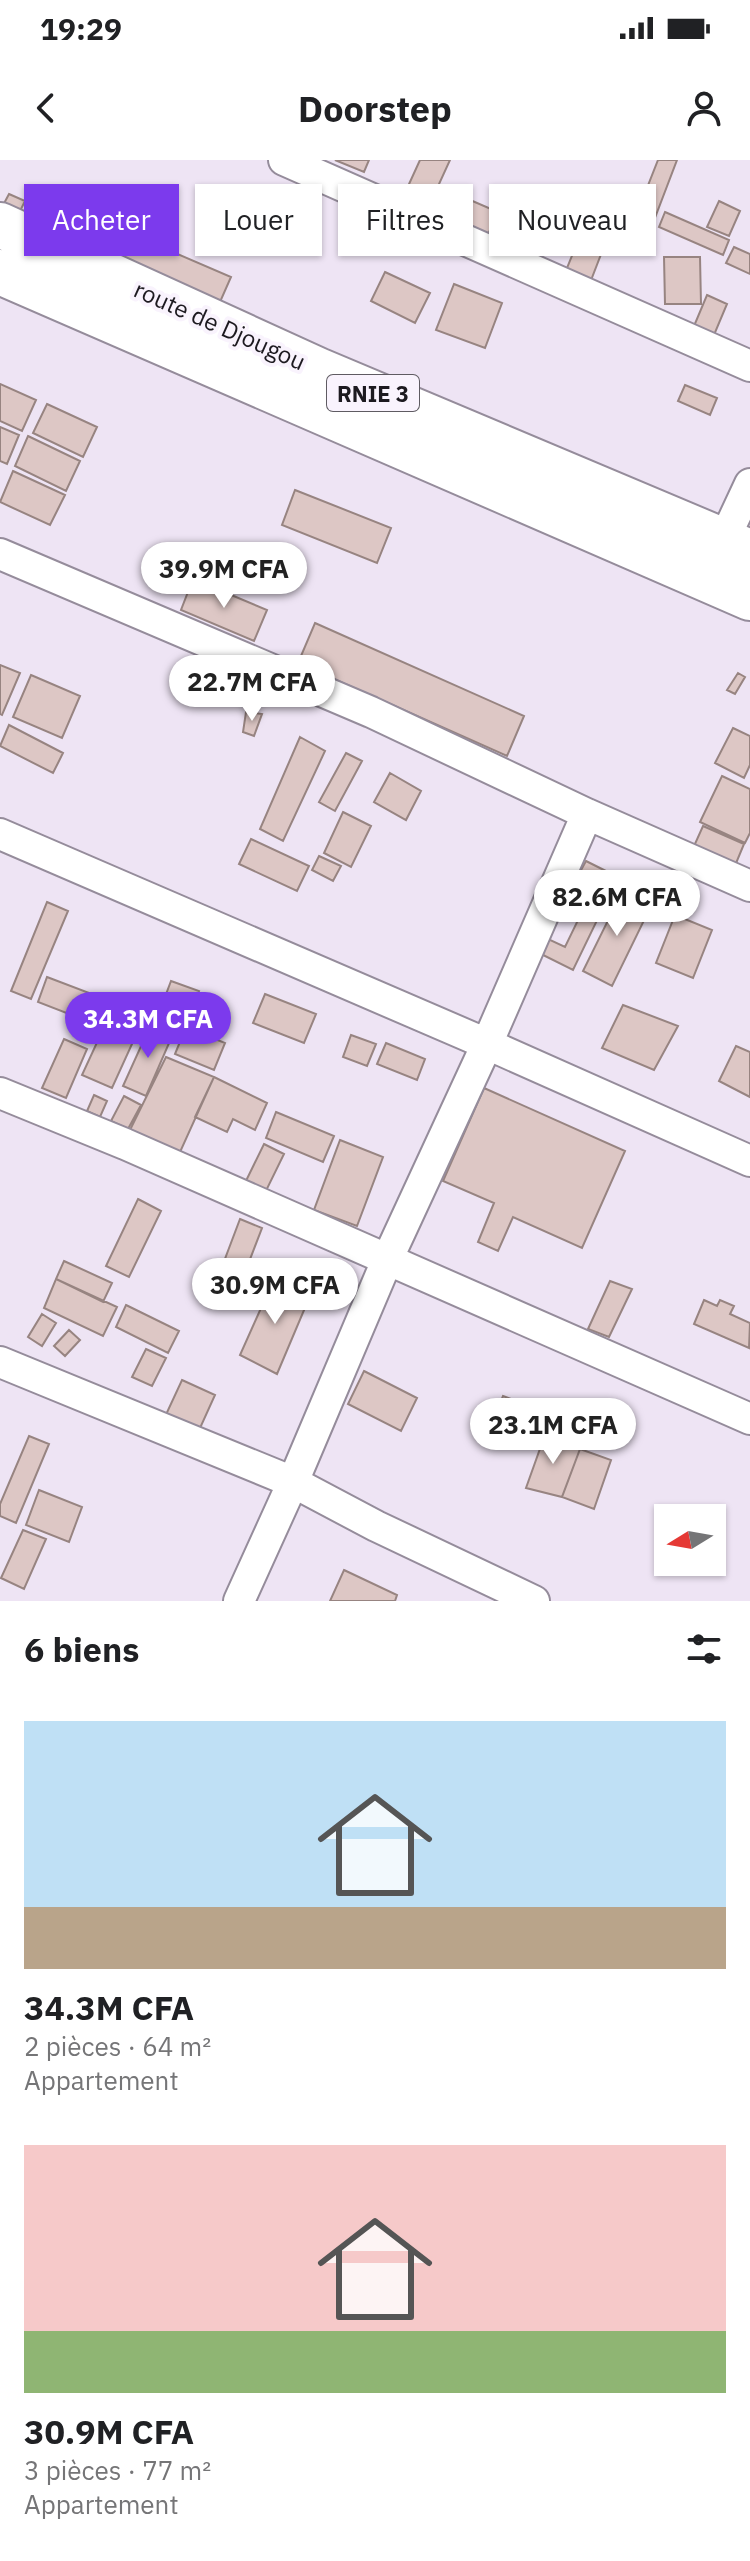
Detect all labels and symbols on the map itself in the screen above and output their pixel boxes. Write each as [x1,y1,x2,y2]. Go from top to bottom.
street label: route de Djougou [129,273,311,377]
road number: RNIE 3 [327,375,419,411]
pin: 39.9M CFA [132,542,316,610]
pin: 22.7M CFA [160,655,344,723]
pin: 82.6M CFA [525,870,709,938]
pin: 34.3M CFA [56,992,240,1060]
pin: 30.9M CFA [183,1258,367,1326]
pin: 23.1M CFA [461,1398,645,1466]
north arrow [654,1504,726,1576]

